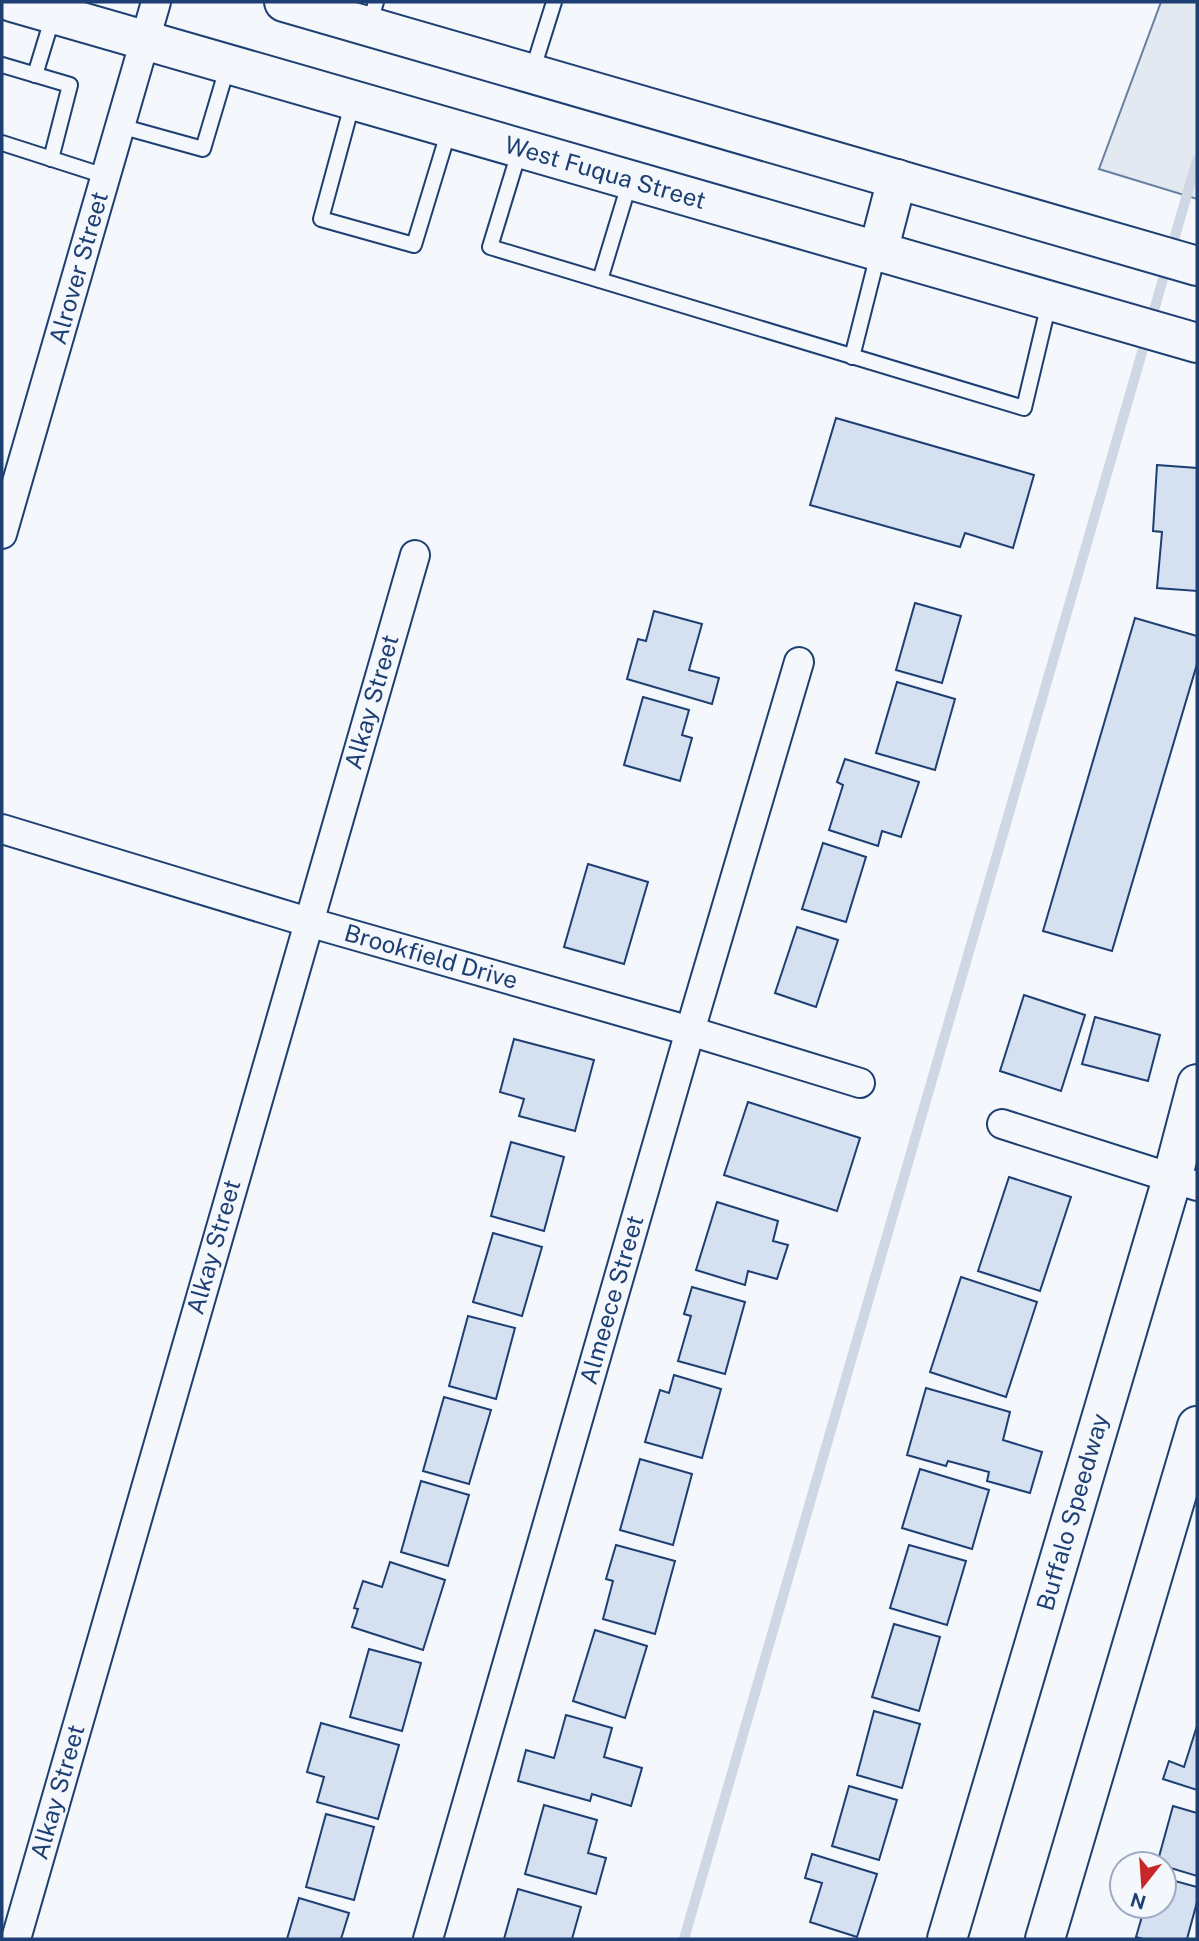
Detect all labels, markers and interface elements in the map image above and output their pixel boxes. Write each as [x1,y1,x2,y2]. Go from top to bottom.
street label: West Fuqua Street [502,130,709,214]
street label: Alrover Street [43,188,113,347]
street label: Alkay Street [338,631,404,772]
street label: Brookfield Drive [341,918,521,994]
street label: Alkay Street [180,1176,246,1317]
street label: Almeece Street [574,1212,649,1387]
street label: Buffalo Speedway [1031,1410,1114,1614]
street label: Alkay Street [24,1721,90,1862]
north arrow [1108,1850,1178,1920]
text: N [1128,1889,1148,1914]

